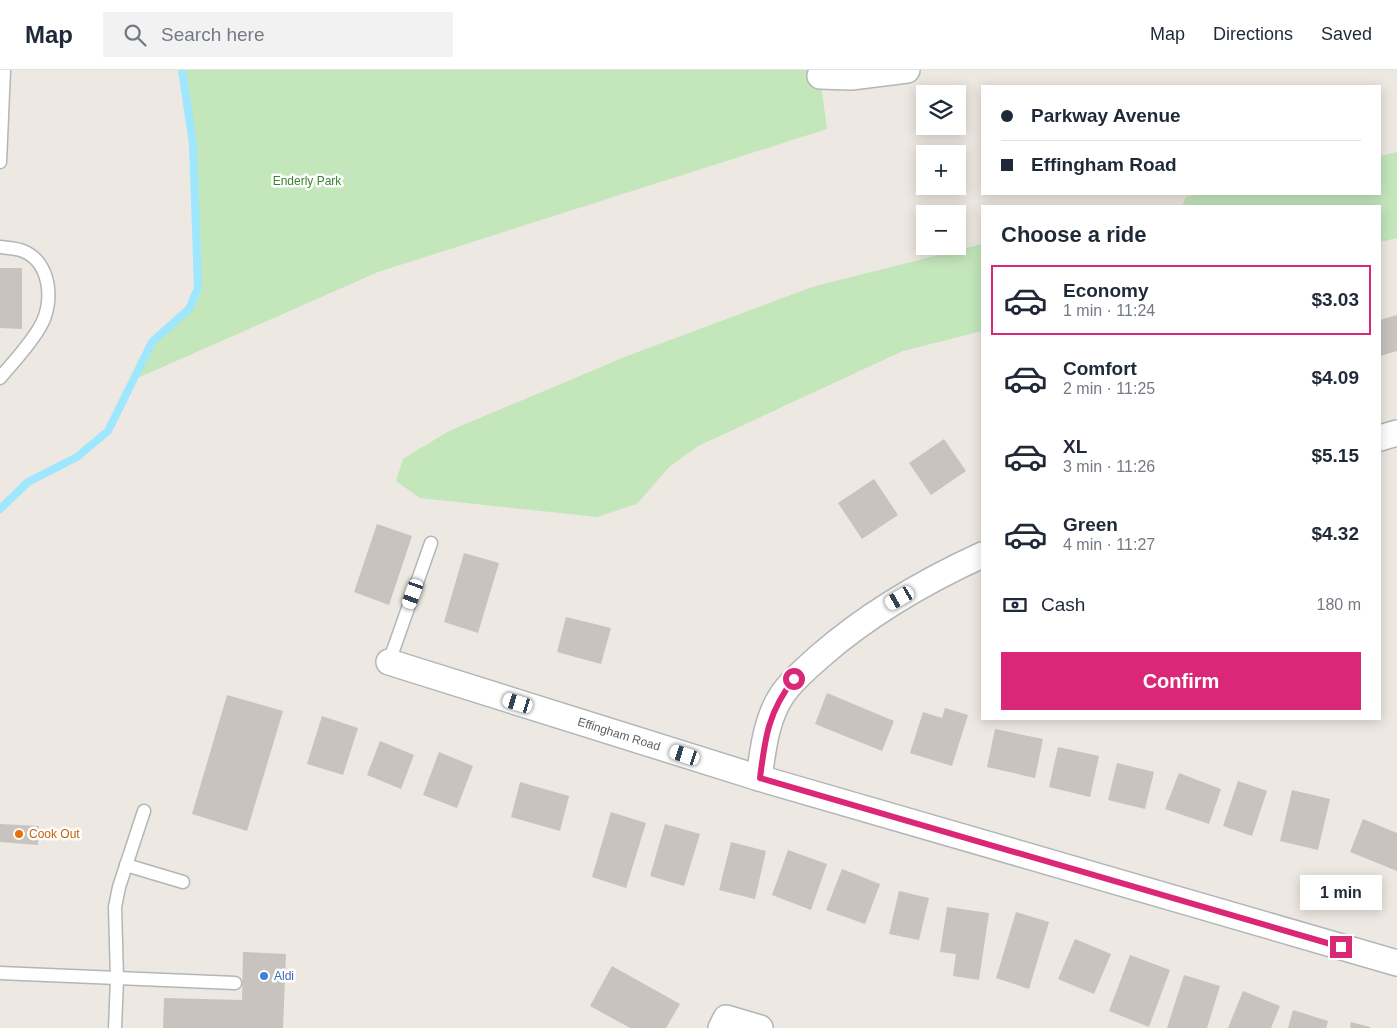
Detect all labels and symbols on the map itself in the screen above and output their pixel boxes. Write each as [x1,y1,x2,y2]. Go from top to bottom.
park label: Enderly Park [273,174,342,188]
car [400,577,425,611]
car [883,584,916,612]
route start [783,668,805,690]
car [501,691,534,715]
street label: Effingham Road [576,715,662,754]
car [668,743,701,767]
place label: Cook Out [29,827,80,841]
marker: Cook Out [13,828,25,840]
callout: 1 min [1300,874,1382,910]
route end [1330,936,1352,958]
place label: Aldi [274,969,294,983]
marker: Aldi [258,970,270,982]

